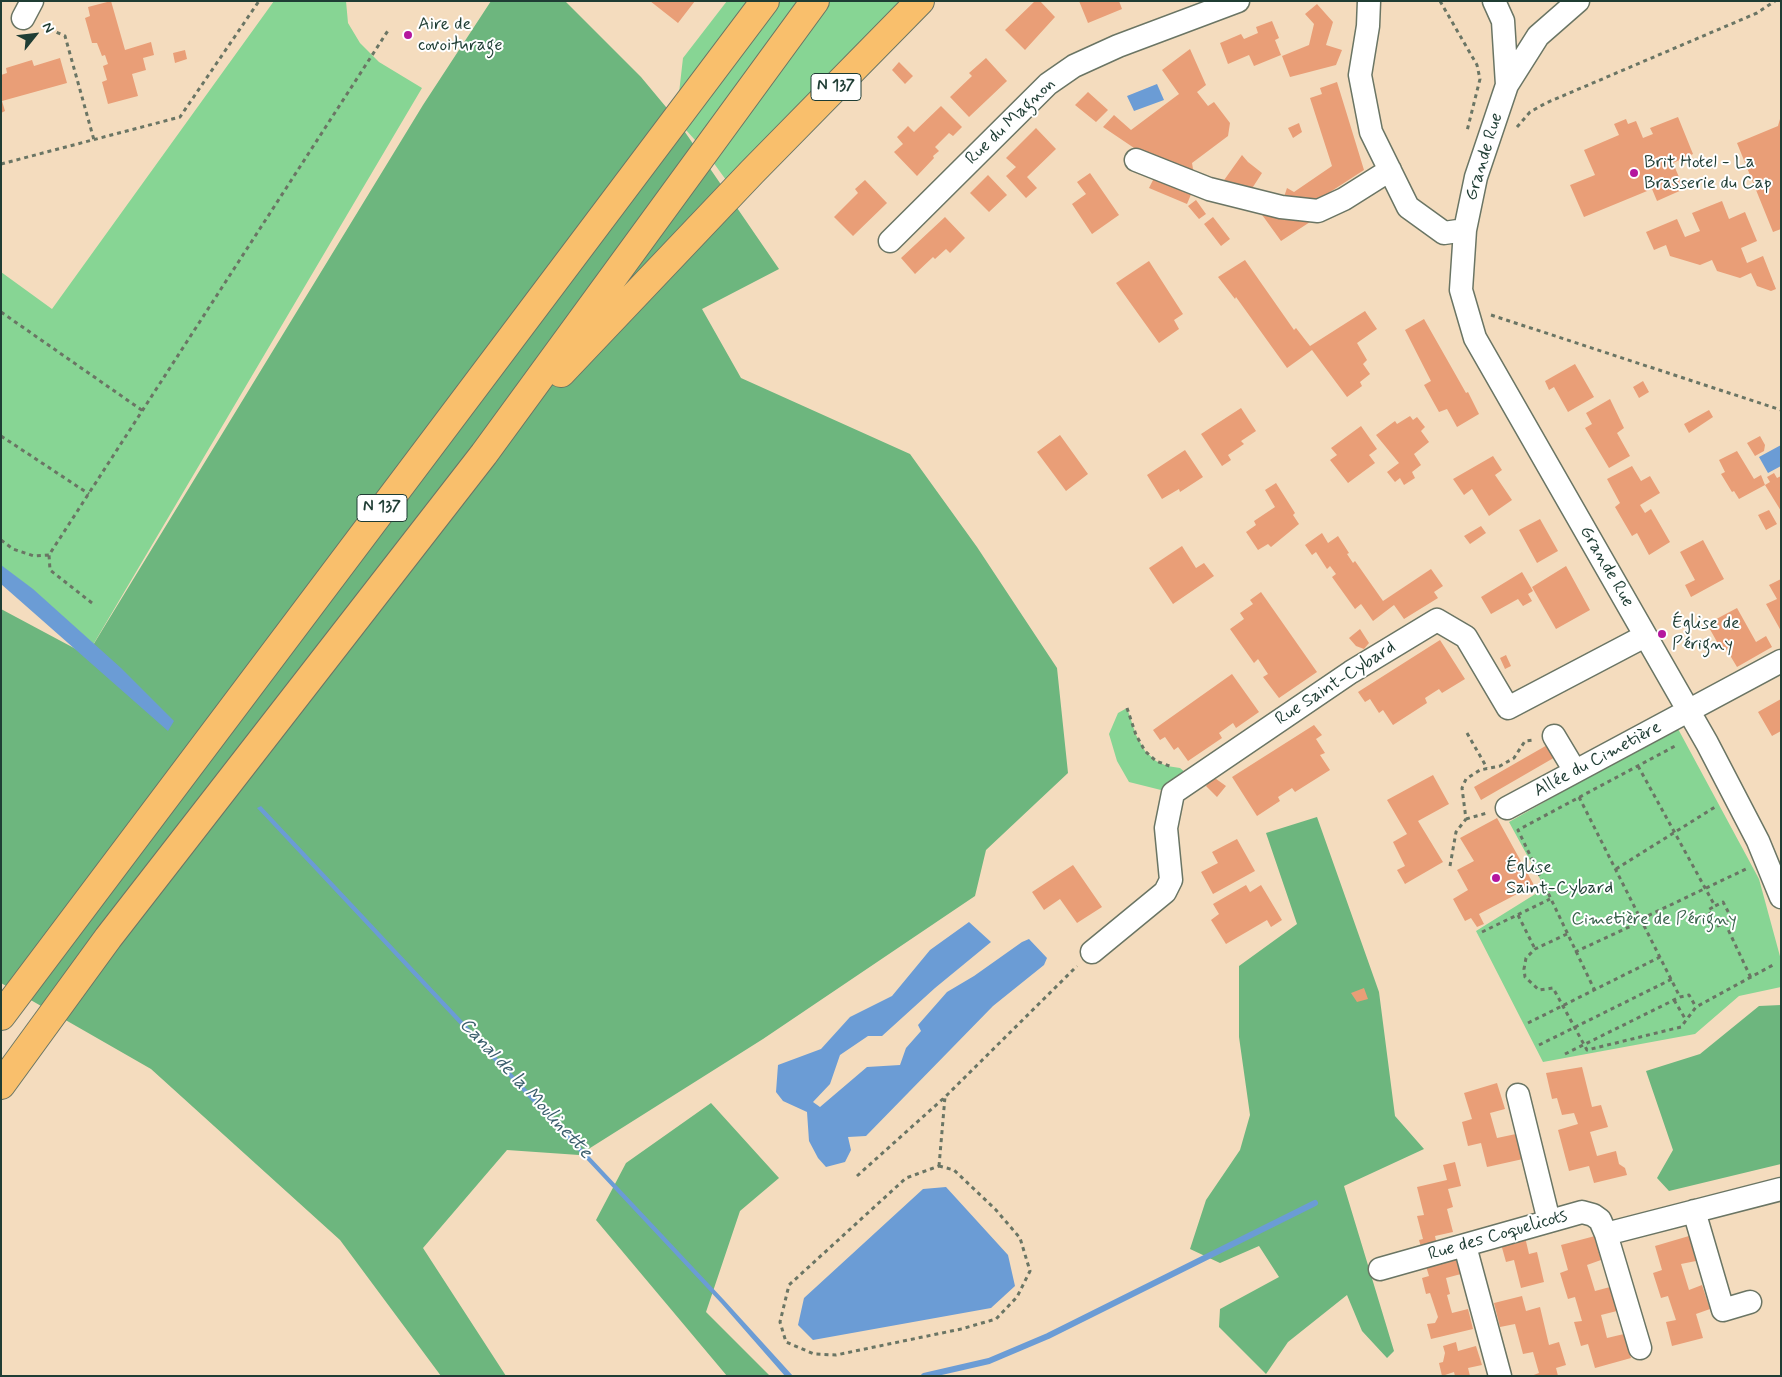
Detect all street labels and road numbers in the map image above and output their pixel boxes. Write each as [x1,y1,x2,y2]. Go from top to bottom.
road number: N 137 [811,74,861,100]
street label: Rue du Magnon [962,74,1060,170]
street label: Grande Rue [1461,110,1509,204]
road number: N 137 [357,494,407,522]
street label: Grande Rue [1574,522,1638,612]
street label: Rue Saint-Cybard [1272,637,1400,731]
street label: Allée du Cimetière [1531,717,1665,803]
street label: Rue des Coquelicots [1426,1206,1570,1266]

